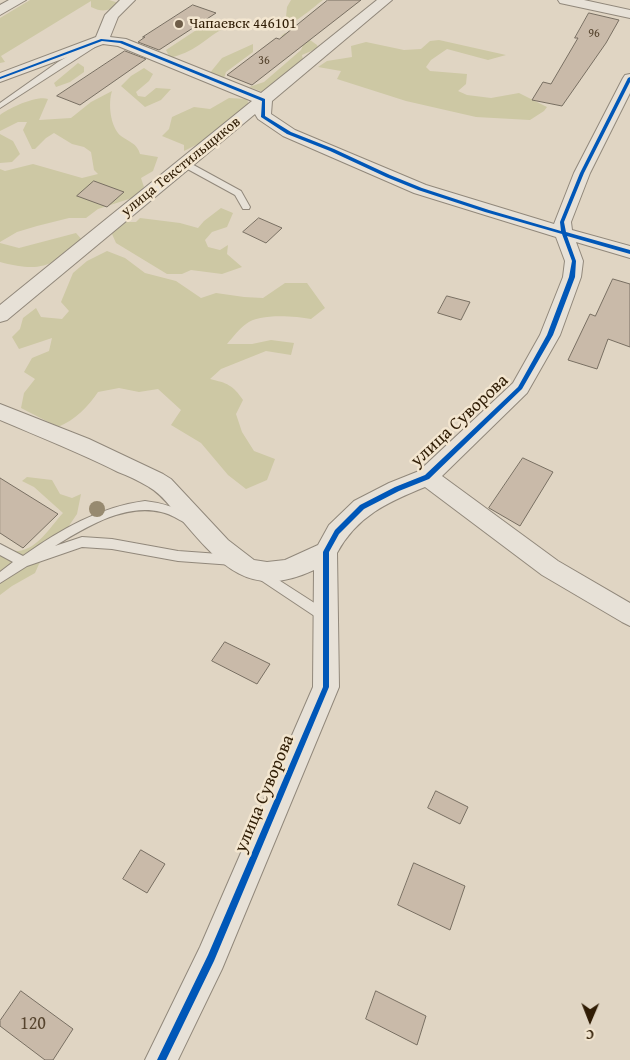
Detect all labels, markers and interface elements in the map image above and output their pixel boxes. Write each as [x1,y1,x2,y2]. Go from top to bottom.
place label: Чапаевск 446101 [189,15,296,33]
marker: Чапаевск 446101 [173,18,185,30]
house number: 96 [588,27,600,41]
house number: 36 [258,54,270,68]
street label: улица Текстильщиков [118,113,244,221]
street label: улица Суворова [407,370,513,472]
street label: улица Суворова [230,732,300,856]
north arrow [565,995,615,1045]
house number: 120 [20,1013,46,1035]
text: С [586,1025,594,1045]

